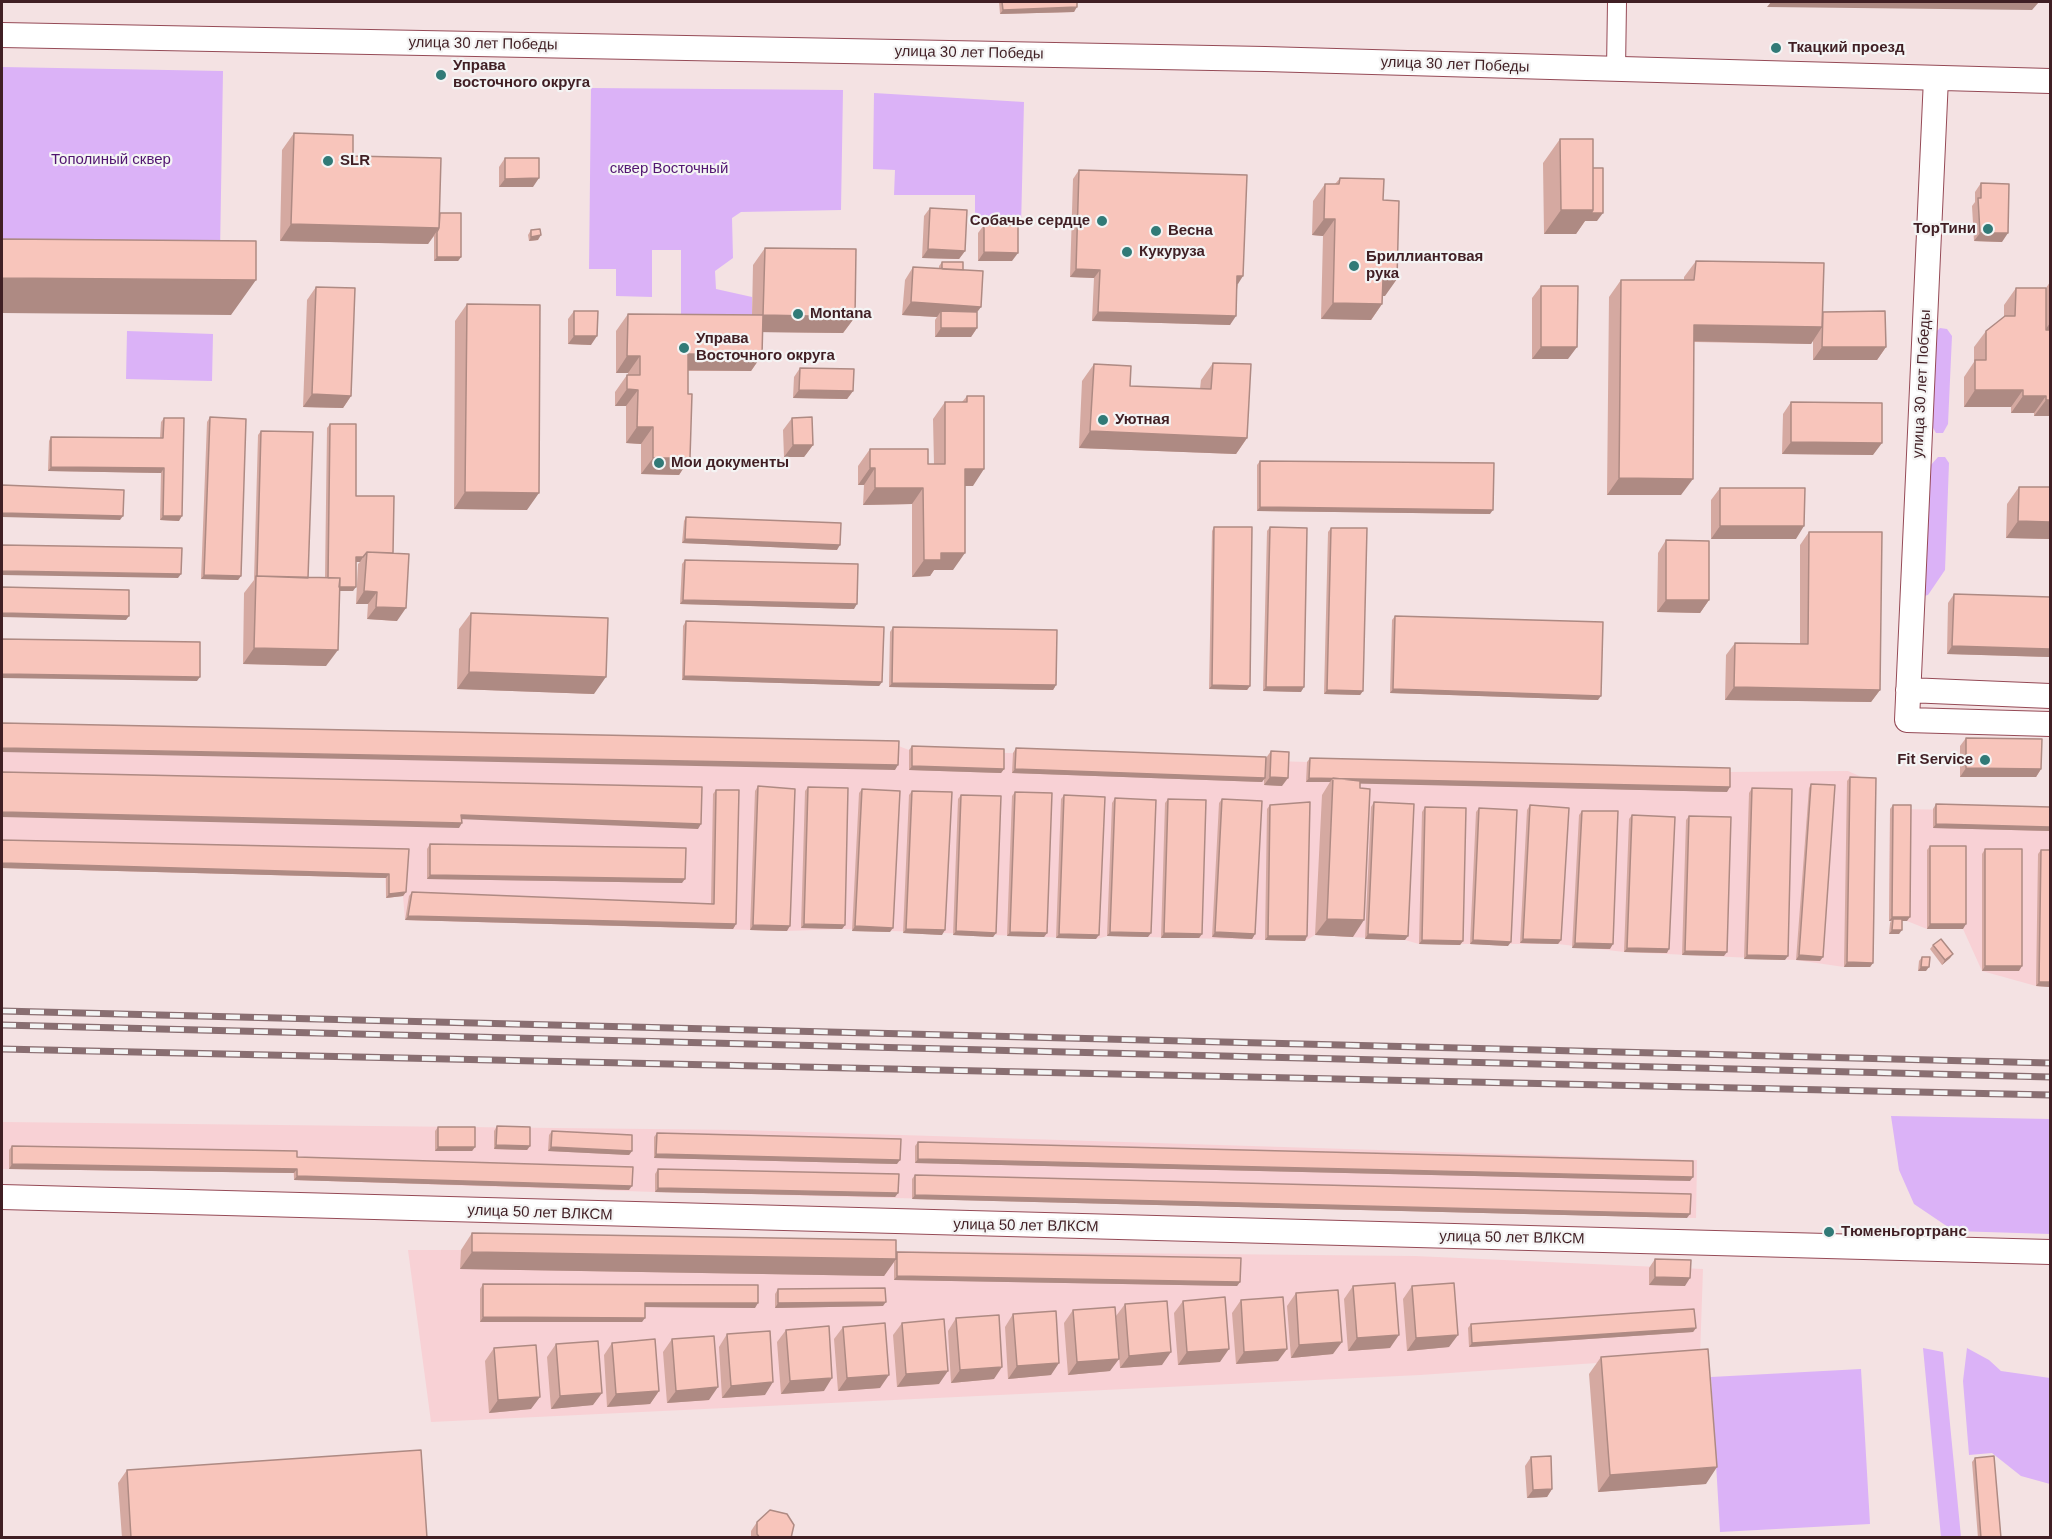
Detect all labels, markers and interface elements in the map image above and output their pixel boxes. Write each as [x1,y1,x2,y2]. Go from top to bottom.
street label: улица 30 лет Победы [408,34,558,54]
place label: Ткацкий проезд [1788,39,1904,57]
marker: Ткацкий проезд [1769,41,1783,55]
street label: улица 30 лет Победы [894,43,1044,63]
street label: улица 30 лет Победы [1380,53,1530,77]
place label: Управа восточного округа [453,57,590,92]
marker: Управа восточного округа [434,68,448,82]
park label: Тополиный сквер [51,151,171,169]
place label: SLR [340,152,370,170]
marker: SLR [321,154,335,168]
park label: сквер Восточный [610,160,728,178]
place label: Собачье сердце [970,212,1090,230]
marker: Собачье сердце [1095,214,1109,228]
place label: ТорТини [1913,220,1976,238]
place label: Весна [1168,222,1213,240]
marker: ТорТини [1981,222,1995,236]
marker: Весна [1149,224,1163,238]
place label: Кукуруза [1139,243,1205,261]
marker: Кукуруза [1120,245,1134,259]
place label: Бриллиантовая рука [1366,248,1483,283]
marker: Бриллиантовая рука [1347,259,1361,273]
place label: Montana [810,305,872,323]
marker: Montana [791,307,805,321]
street label: улица 30 лет Победы [1909,309,1935,459]
place label: Управа Восточного округа [696,330,835,365]
marker: Управа Восточного округа [677,341,691,355]
place label: Уютная [1115,411,1170,429]
marker: Уютная [1096,413,1110,427]
place label: Мои документы [671,454,789,472]
marker: Мои документы [652,456,666,470]
place label: Fit Service [1897,751,1973,769]
marker: Fit Service [1978,753,1992,767]
street label: улица 50 лет ВЛКСМ [467,1201,613,1225]
street label: улица 50 лет ВЛКСМ [953,1216,1099,1236]
place label: Тюменьгортранс [1841,1223,1967,1241]
marker: Тюменьгортранс [1822,1225,1836,1239]
street label: улица 50 лет ВЛКСМ [1439,1228,1585,1248]

